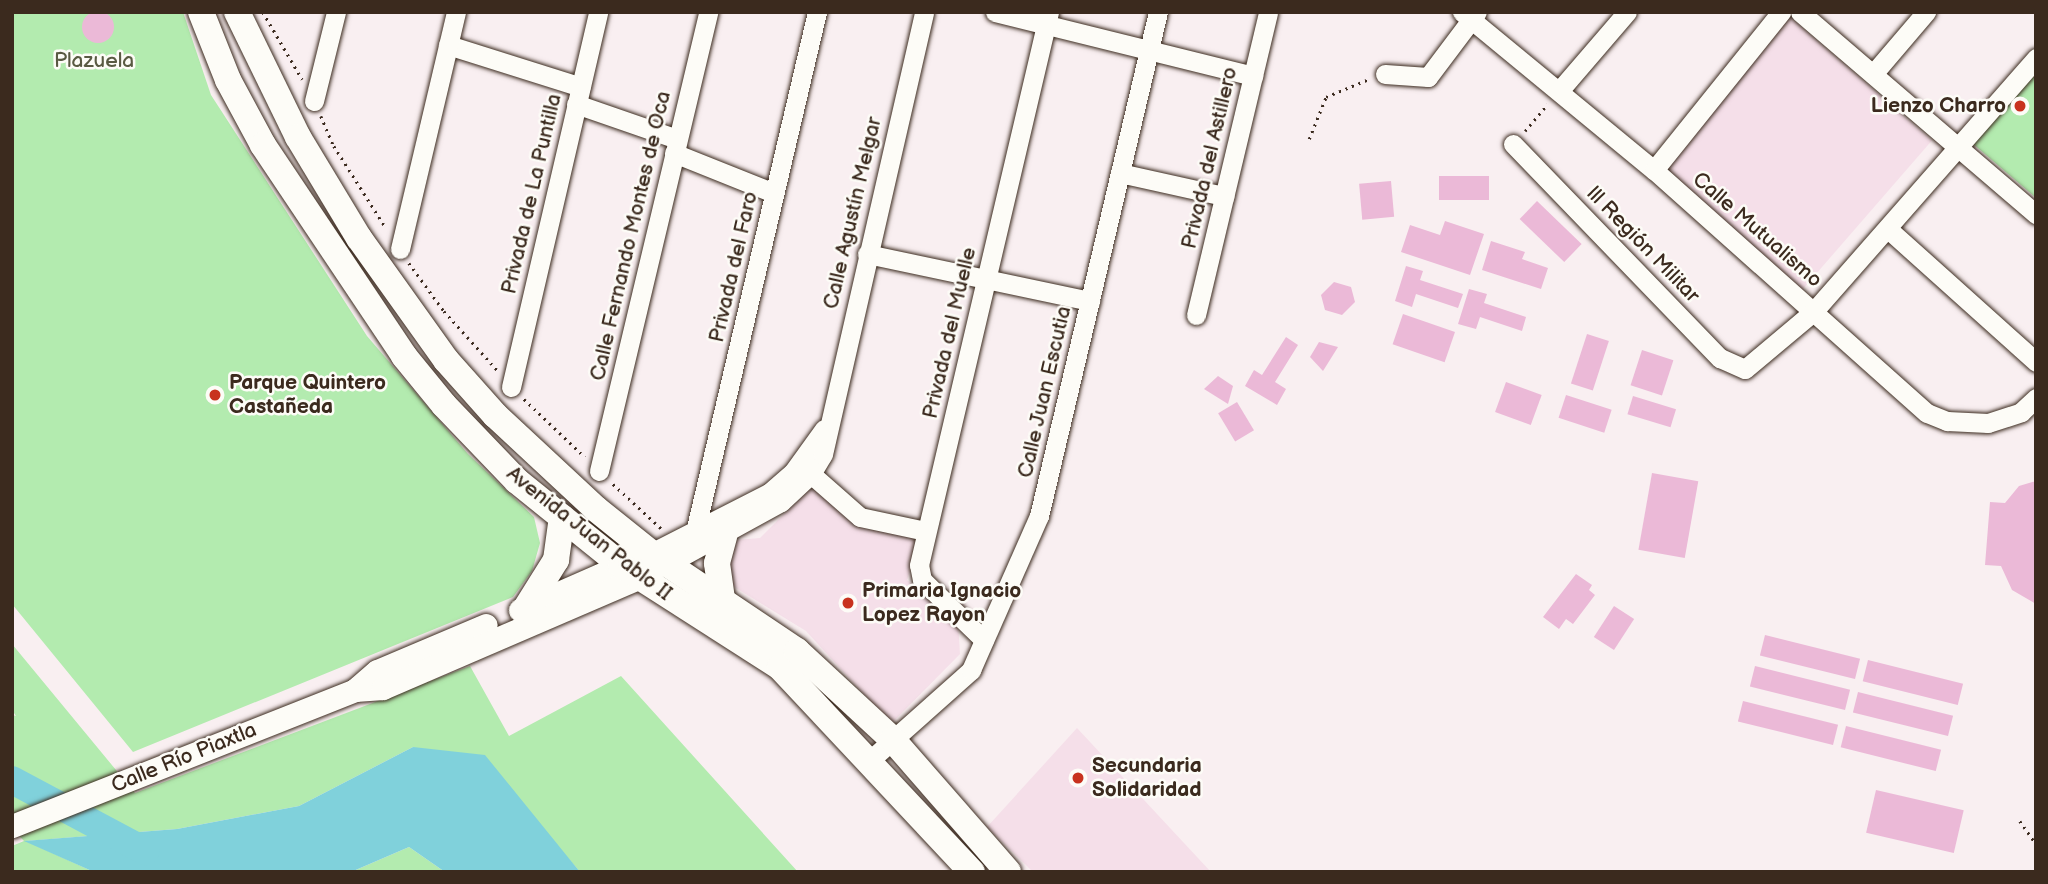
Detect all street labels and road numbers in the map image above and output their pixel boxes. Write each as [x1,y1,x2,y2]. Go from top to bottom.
street label: Privada del Astillero [1177,65,1243,251]
street label: Calle Fernando Montes de Oca [585,89,677,383]
street label: Privada de La Puntilla [497,91,567,297]
street label: Calle Agustín Melgar [819,114,887,312]
street label: Calle Mutualismo [1687,167,1827,293]
street label: lll Región Militar [1581,182,1705,308]
street label: Privada del Faro [704,189,764,345]
street label: Privada del Muelle [918,245,982,421]
street label: Calle Juan Escutia [1013,303,1077,481]
street label: Avenida Juan Pablo II [501,461,677,607]
street label: Calle Río Piaxtla [108,717,260,799]

